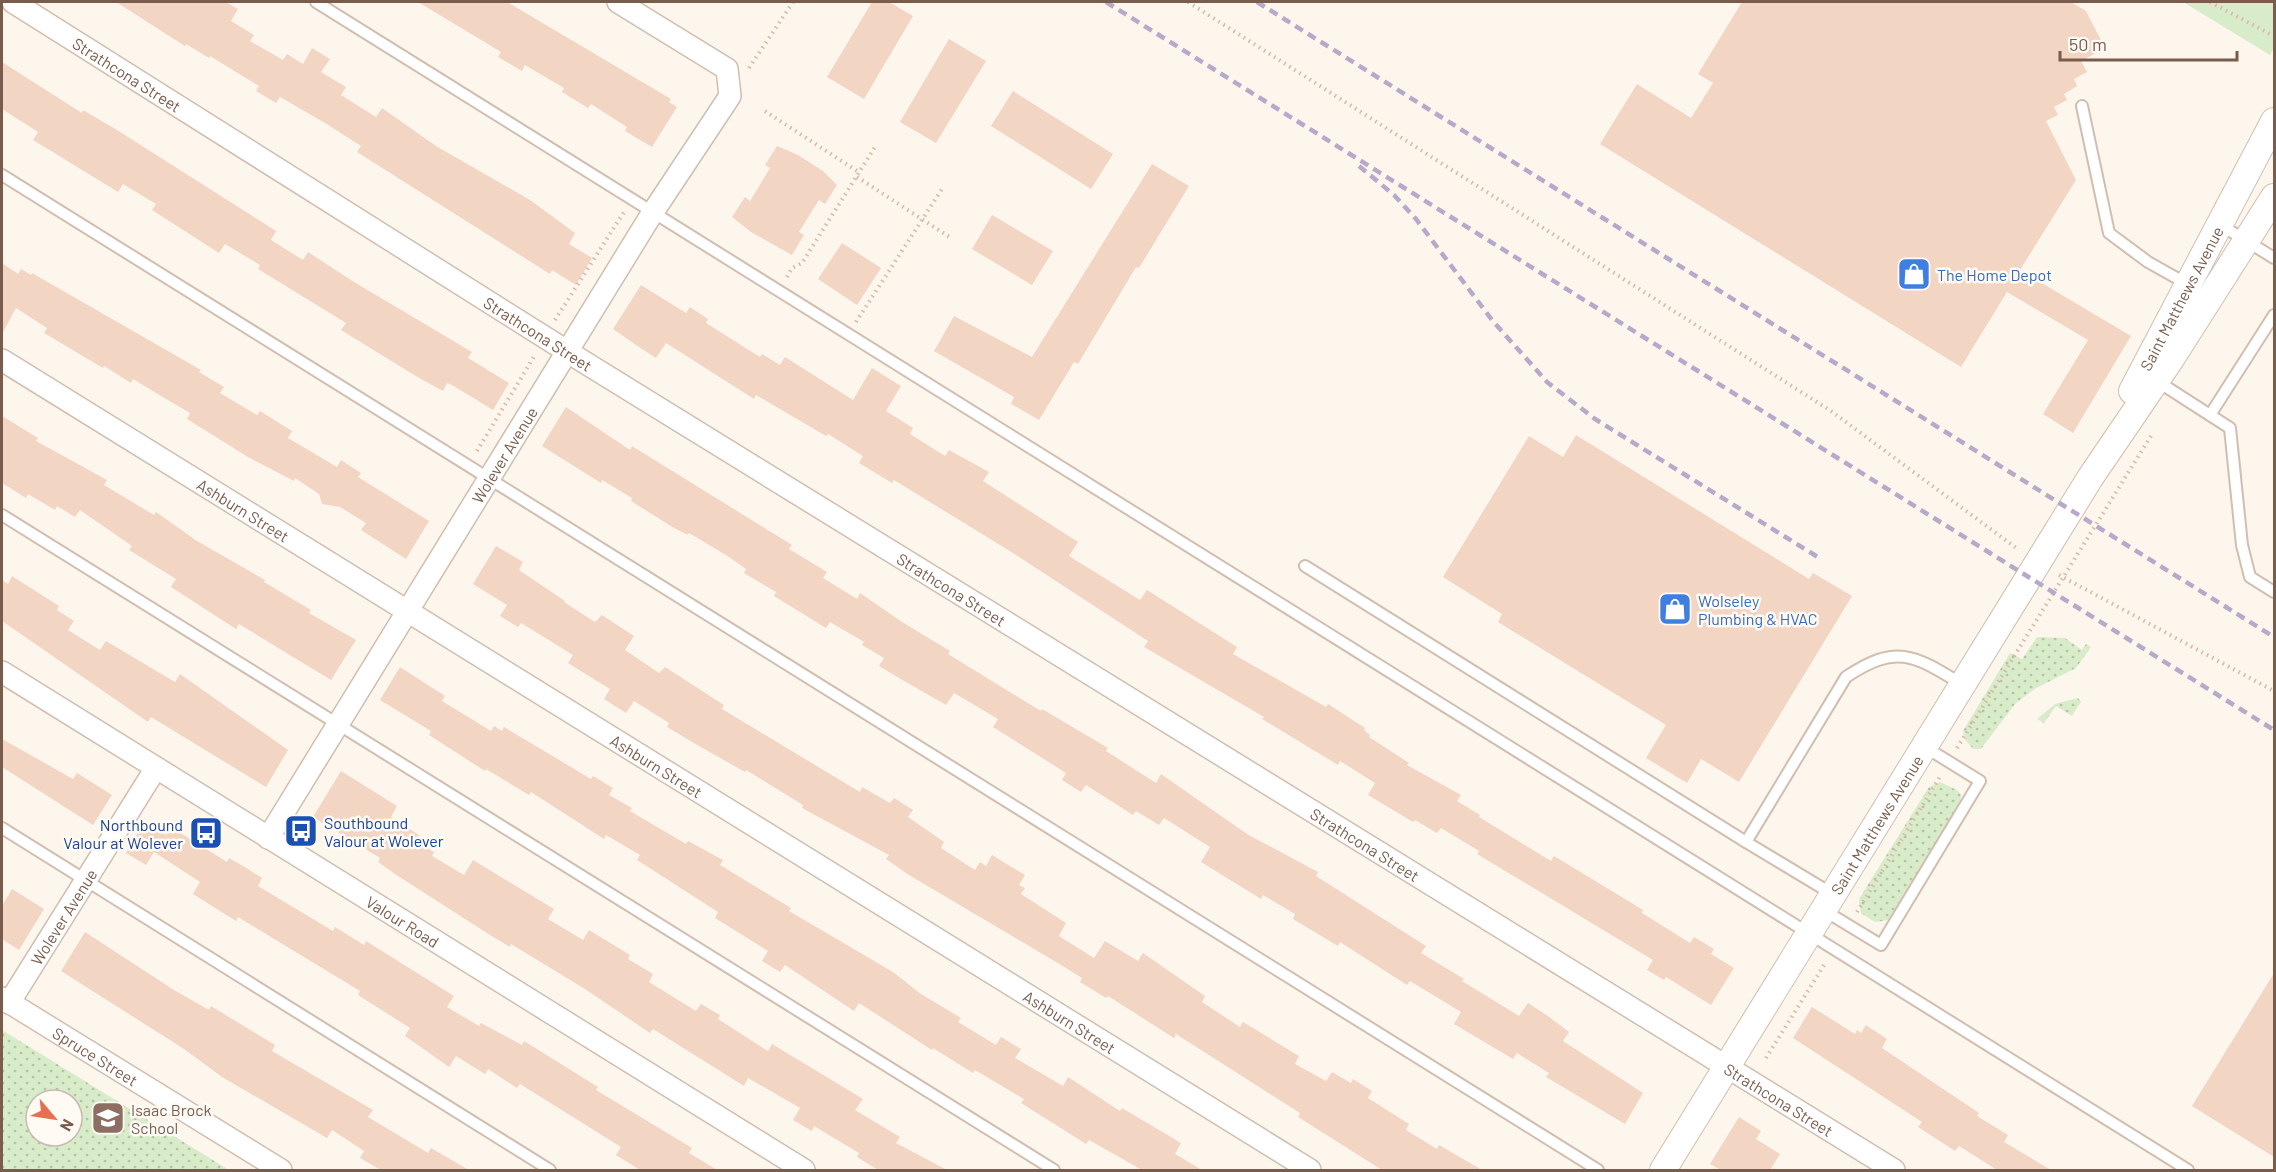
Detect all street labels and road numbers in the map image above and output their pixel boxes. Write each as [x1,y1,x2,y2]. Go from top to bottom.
street label: Strathcona Street [70,33,185,115]
street label: Saint Matthews Avenue [2135,223,2227,373]
street label: Strathcona Street [481,292,596,374]
street label: Wolever Avenue [467,403,541,506]
street label: Ashburn Street [194,474,293,545]
street label: Strathcona Street [894,548,1010,629]
street label: Ashburn Street [607,730,706,801]
street label: Saint Matthews Avenue [1826,751,1926,898]
street label: Strathcona Street [1307,803,1423,885]
street label: Wolever Avenue [26,865,100,968]
street label: Valour Road [363,891,443,951]
street label: Ashburn Street [1020,986,1119,1057]
street label: Spruce Street [50,1022,142,1089]
street label: Strathcona Street [1721,1058,1837,1140]

